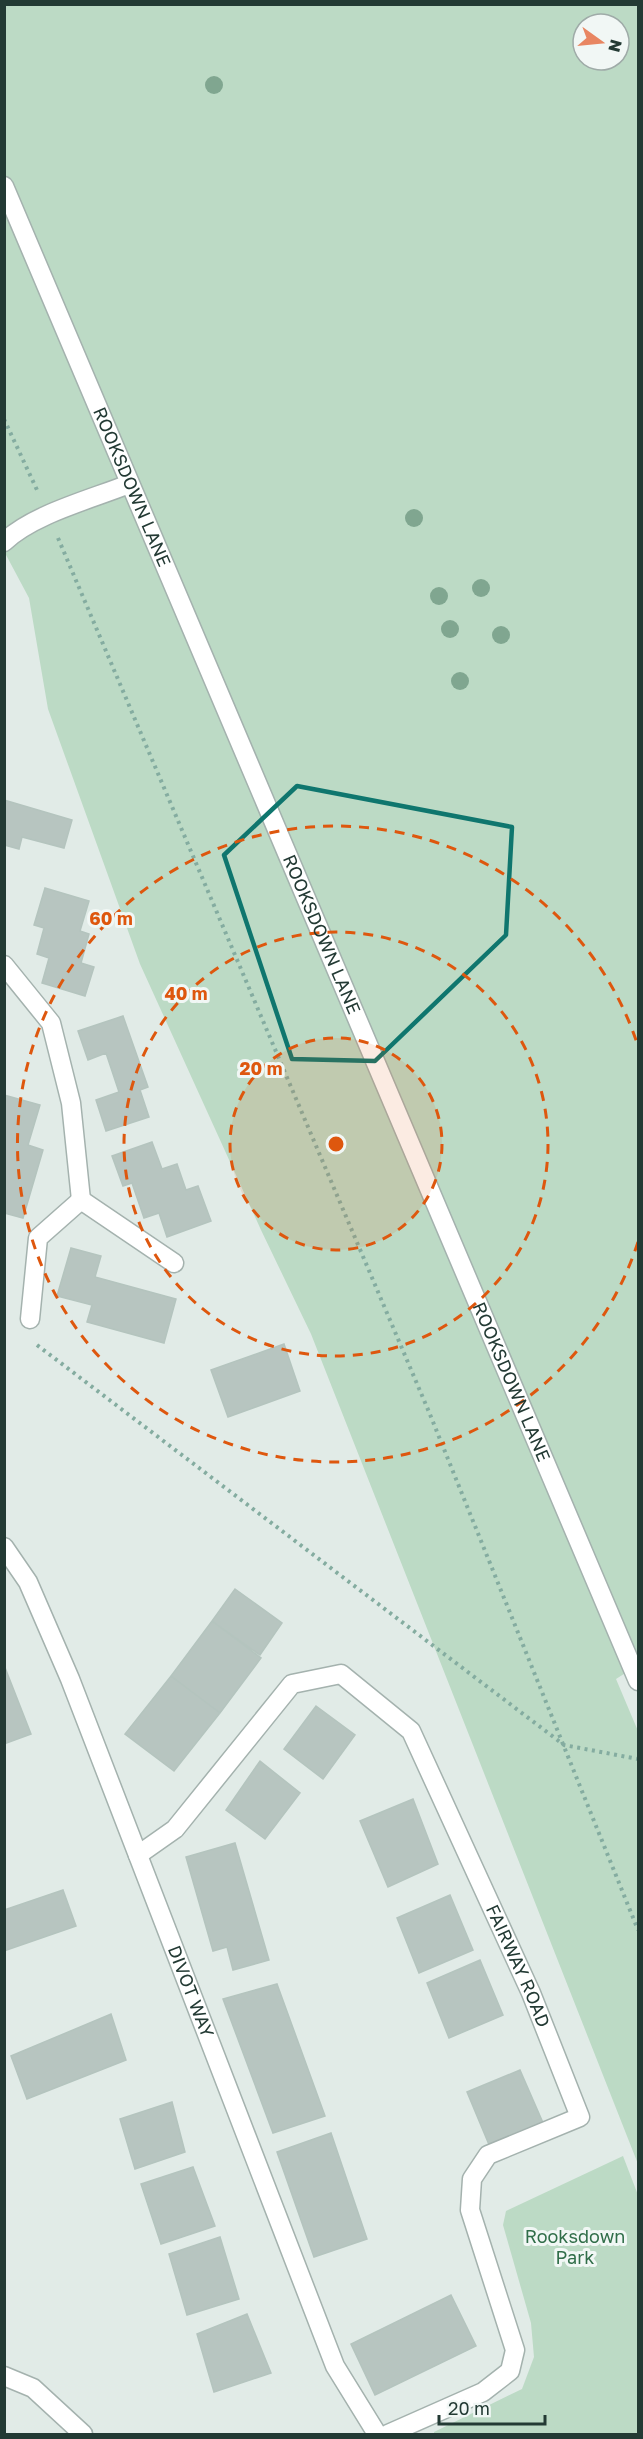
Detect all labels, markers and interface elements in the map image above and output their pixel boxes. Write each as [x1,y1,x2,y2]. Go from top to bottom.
north arrow [571,12,631,72]
text: N [604,37,627,54]
street label: ROOKSDOWN LANE [89,404,176,570]
street label: ROOKSDOWN LANE [279,851,366,1017]
text: 60 m [89,907,133,929]
text: 40 m [164,982,208,1004]
text: 20 m [240,1057,282,1079]
centre of rings [326,1134,346,1154]
street label: ROOKSDOWN LANE [469,1298,556,1465]
street label: FAIRWAY ROAD [482,1901,555,2030]
street label: DIVOT WAY [164,1942,219,2041]
park label: Rooksdown Park [525,2225,625,2268]
scale bar [439,2388,546,2426]
text: 20 m [448,2397,490,2419]

